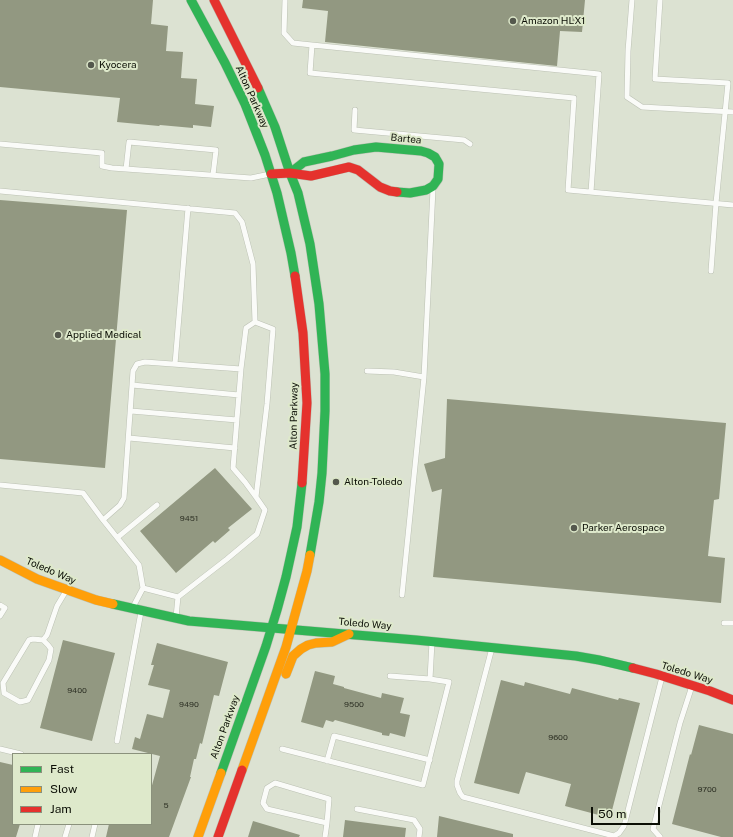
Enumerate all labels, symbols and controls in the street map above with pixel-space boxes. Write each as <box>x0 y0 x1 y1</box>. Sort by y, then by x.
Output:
place label: Amazon HLX1 <box>521 15 585 27</box>
marker: Amazon HLX1 <box>508 16 518 26</box>
place label: Kyocera <box>99 59 137 71</box>
marker: Kyocera <box>86 60 96 70</box>
street label: Alton Parkway <box>233 64 271 130</box>
street label: Bartea <box>390 131 422 147</box>
place label: Applied Medical <box>66 329 141 341</box>
marker: Applied Medical <box>53 330 63 340</box>
street label: Alton Parkway <box>287 382 301 450</box>
place label: Alton-Toledo <box>344 476 402 488</box>
marker: Alton-Toledo <box>331 477 341 487</box>
house number: 9451 <box>180 514 198 524</box>
place label: Parker Aerospace <box>582 522 665 534</box>
marker: Parker Aerospace <box>569 523 579 533</box>
street label: Toledo Way <box>24 555 78 587</box>
street label: Toledo Way <box>338 616 392 632</box>
street label: Toledo Way <box>660 659 714 687</box>
house number: 9400 <box>67 686 87 696</box>
street label: Alton Parkway <box>208 693 242 761</box>
house number: 9490 <box>179 700 199 710</box>
house number: 9500 <box>344 700 364 710</box>
house number: 9600 <box>548 733 568 743</box>
legend <box>12 753 152 825</box>
text: Fast <box>50 762 74 776</box>
text: Slow <box>50 782 77 796</box>
house number: 9700 <box>697 785 717 795</box>
scale bar <box>593 799 662 825</box>
house number: 5 <box>163 801 169 811</box>
text: Jam <box>50 802 72 816</box>
text: 50 m <box>598 807 626 821</box>

